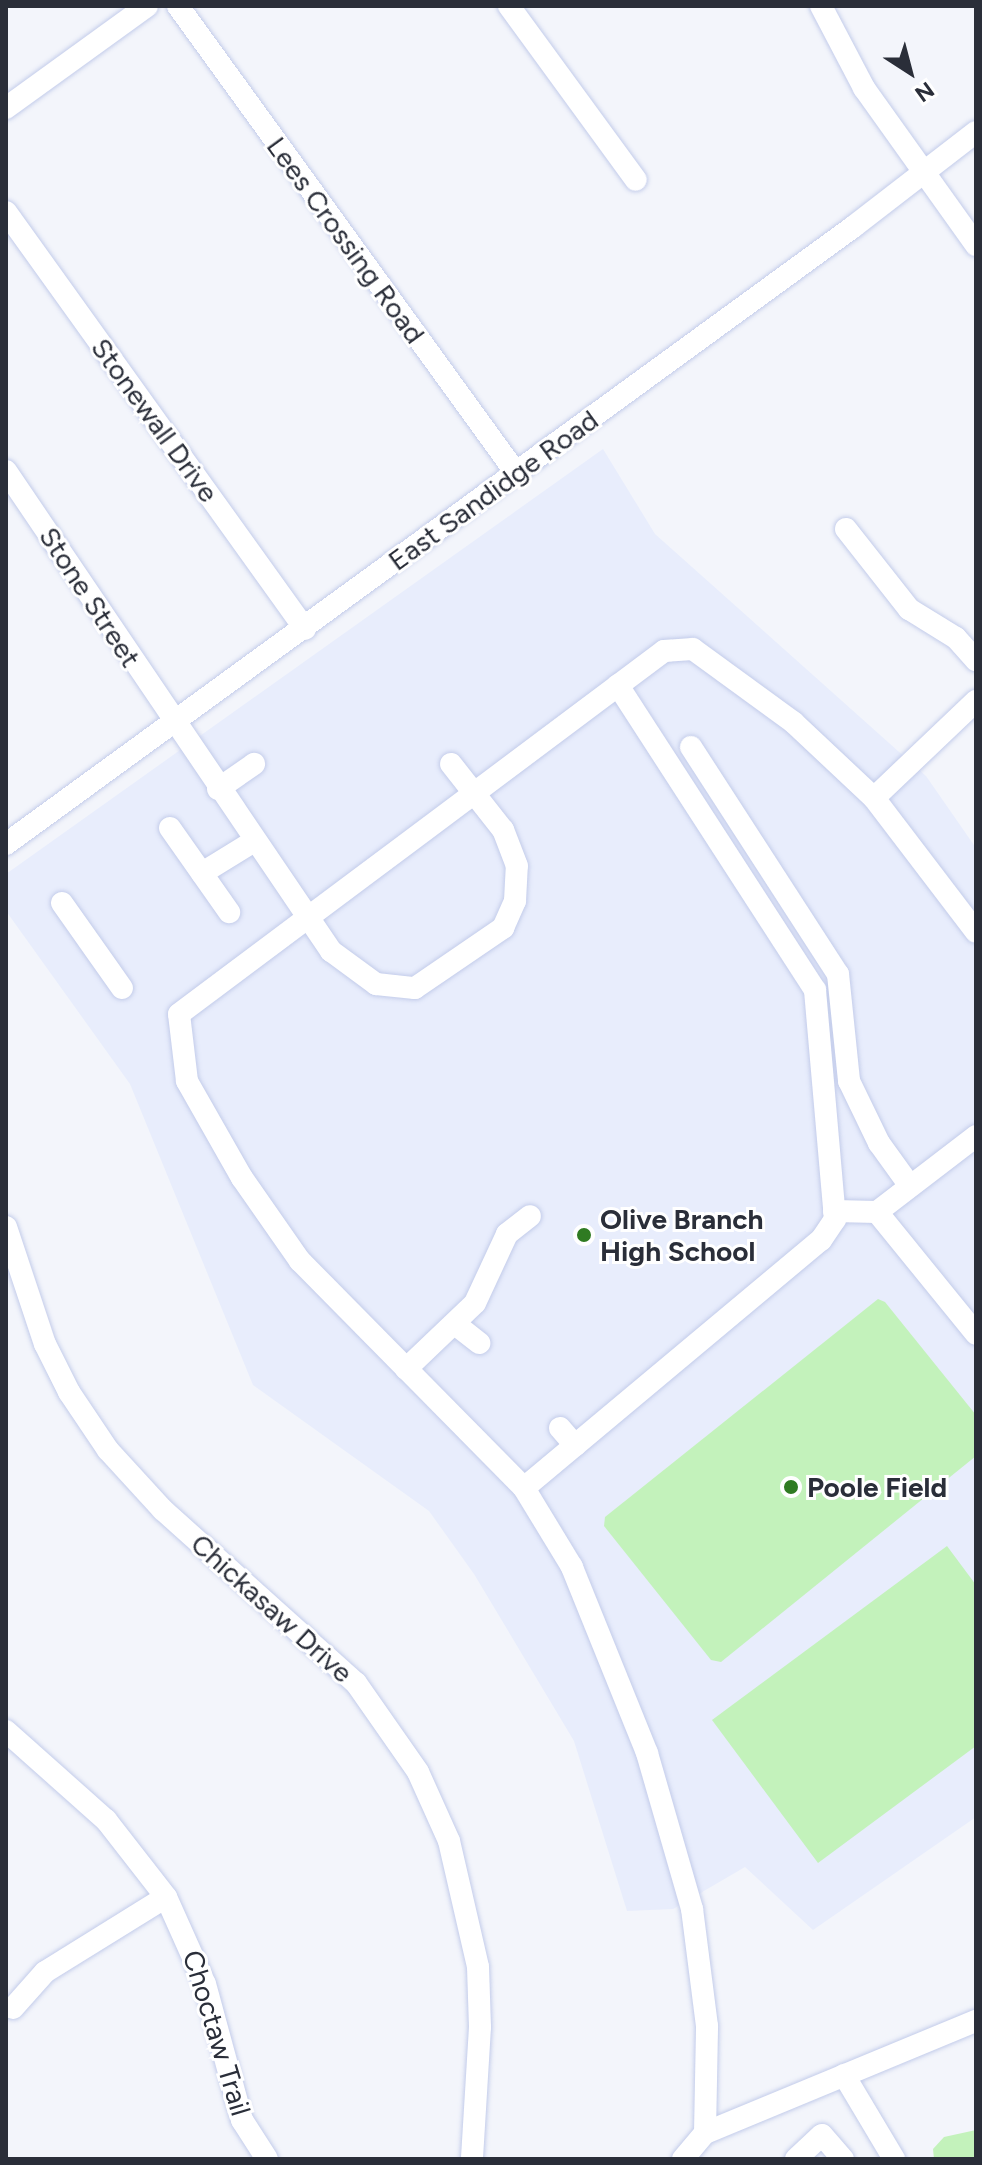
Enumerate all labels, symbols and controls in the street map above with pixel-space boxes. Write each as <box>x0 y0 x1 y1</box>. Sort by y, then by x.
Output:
north arrow <box>870 32 950 112</box>
text: N <box>910 76 939 108</box>
street label: Lees Crossing Road <box>260 130 432 350</box>
street label: Stonewall Drive <box>84 332 226 508</box>
street label: East Sandidge Road <box>382 403 604 577</box>
street label: Stone Street <box>32 521 148 673</box>
place label: Olive Branch High School <box>600 1202 763 1268</box>
marker: Olive Branch High School <box>575 1226 593 1244</box>
place label: Poole Field <box>807 1470 947 1504</box>
marker: Poole Field <box>782 1478 800 1496</box>
street label: Chickasaw Drive <box>184 1527 360 1689</box>
street label: Choctaw Trail <box>176 1946 258 2120</box>

